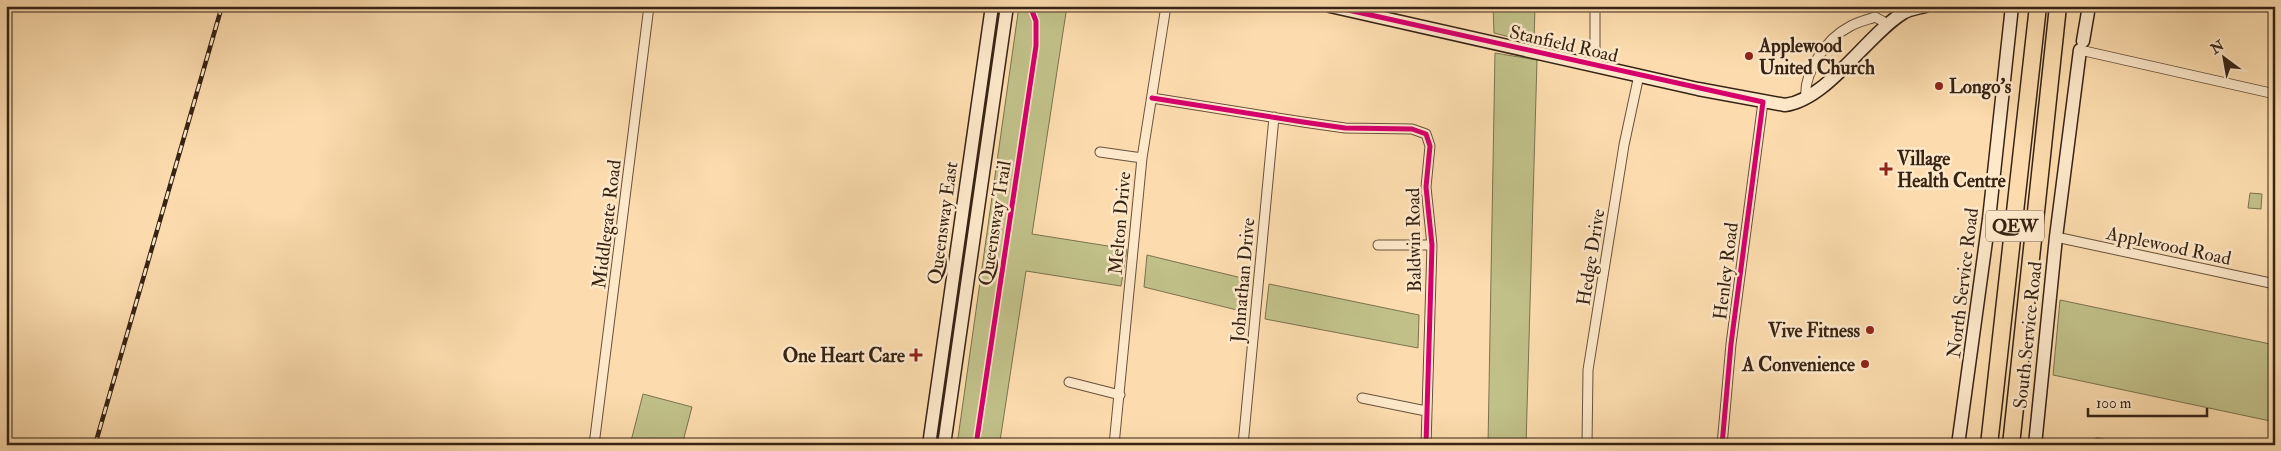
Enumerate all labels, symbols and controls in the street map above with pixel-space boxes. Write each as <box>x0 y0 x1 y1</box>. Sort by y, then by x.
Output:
street label: Stanfield Road <box>1507 20 1621 68</box>
north arrow <box>2198 32 2248 82</box>
place label: Applewood United Church <box>1758 34 1875 80</box>
text: N <box>2207 37 2228 58</box>
marker: Applewood United Church <box>1743 50 1755 62</box>
place label: Longo's <box>1949 75 2012 100</box>
marker: Longo's <box>1933 80 1945 92</box>
place label: Village Health Centre <box>1896 147 2006 193</box>
street label: Middlegate Road <box>587 158 627 290</box>
street label: Queensway Trail <box>973 159 1017 288</box>
street label: Queensway East <box>922 160 963 286</box>
marker: Village Health Centre <box>1879 162 1893 176</box>
street label: Melton Drive <box>1104 171 1136 276</box>
street label: Baldwin Road <box>1401 187 1427 292</box>
street label: North Service Road <box>1942 206 1984 360</box>
street label: Hedge Drive <box>1572 207 1610 307</box>
road number: QEW <box>1986 210 2044 242</box>
street label: Johnathan Drive <box>1225 217 1260 344</box>
street label: Henley Road <box>1708 220 1744 321</box>
street label: Applewood Road <box>2103 221 2234 272</box>
street label: South Service Road <box>2008 260 2048 410</box>
place label: Vive Fitness <box>1767 319 1860 343</box>
marker: Vive Fitness <box>1864 324 1876 336</box>
place label: One Heart Care <box>783 344 905 368</box>
marker: One Heart Care <box>909 348 923 362</box>
place label: A Convenience <box>1741 353 1855 377</box>
marker: A Convenience <box>1859 358 1871 370</box>
scale bar <box>2088 386 2207 418</box>
text: 100 m <box>2096 394 2132 413</box>

